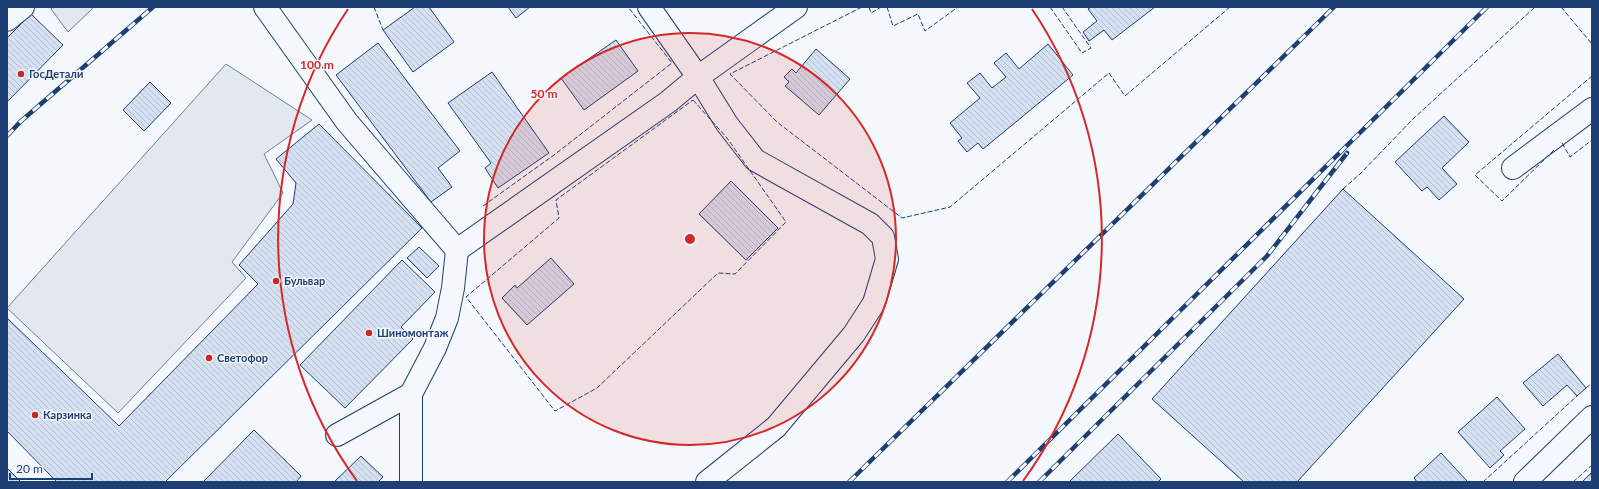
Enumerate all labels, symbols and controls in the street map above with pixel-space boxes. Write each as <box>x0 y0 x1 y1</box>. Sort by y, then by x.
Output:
text: 100 m <box>300 57 334 72</box>
place label: ГосДетали <box>29 67 83 80</box>
marker: ГосДетали <box>16 69 26 79</box>
text: 50 m <box>531 86 557 101</box>
centre of rings <box>683 232 697 246</box>
place label: Бульвар <box>284 274 325 287</box>
marker: Бульвар <box>271 276 281 286</box>
place label: Шиномонтаж <box>377 326 449 339</box>
marker: Шиномонтаж <box>364 328 374 338</box>
place label: Светофор <box>217 351 268 364</box>
marker: Светофор <box>204 353 214 363</box>
place label: Карзинка <box>43 408 92 421</box>
marker: Карзинка <box>30 410 40 420</box>
scale bar <box>10 455 92 481</box>
text: 20 m <box>16 461 43 476</box>

